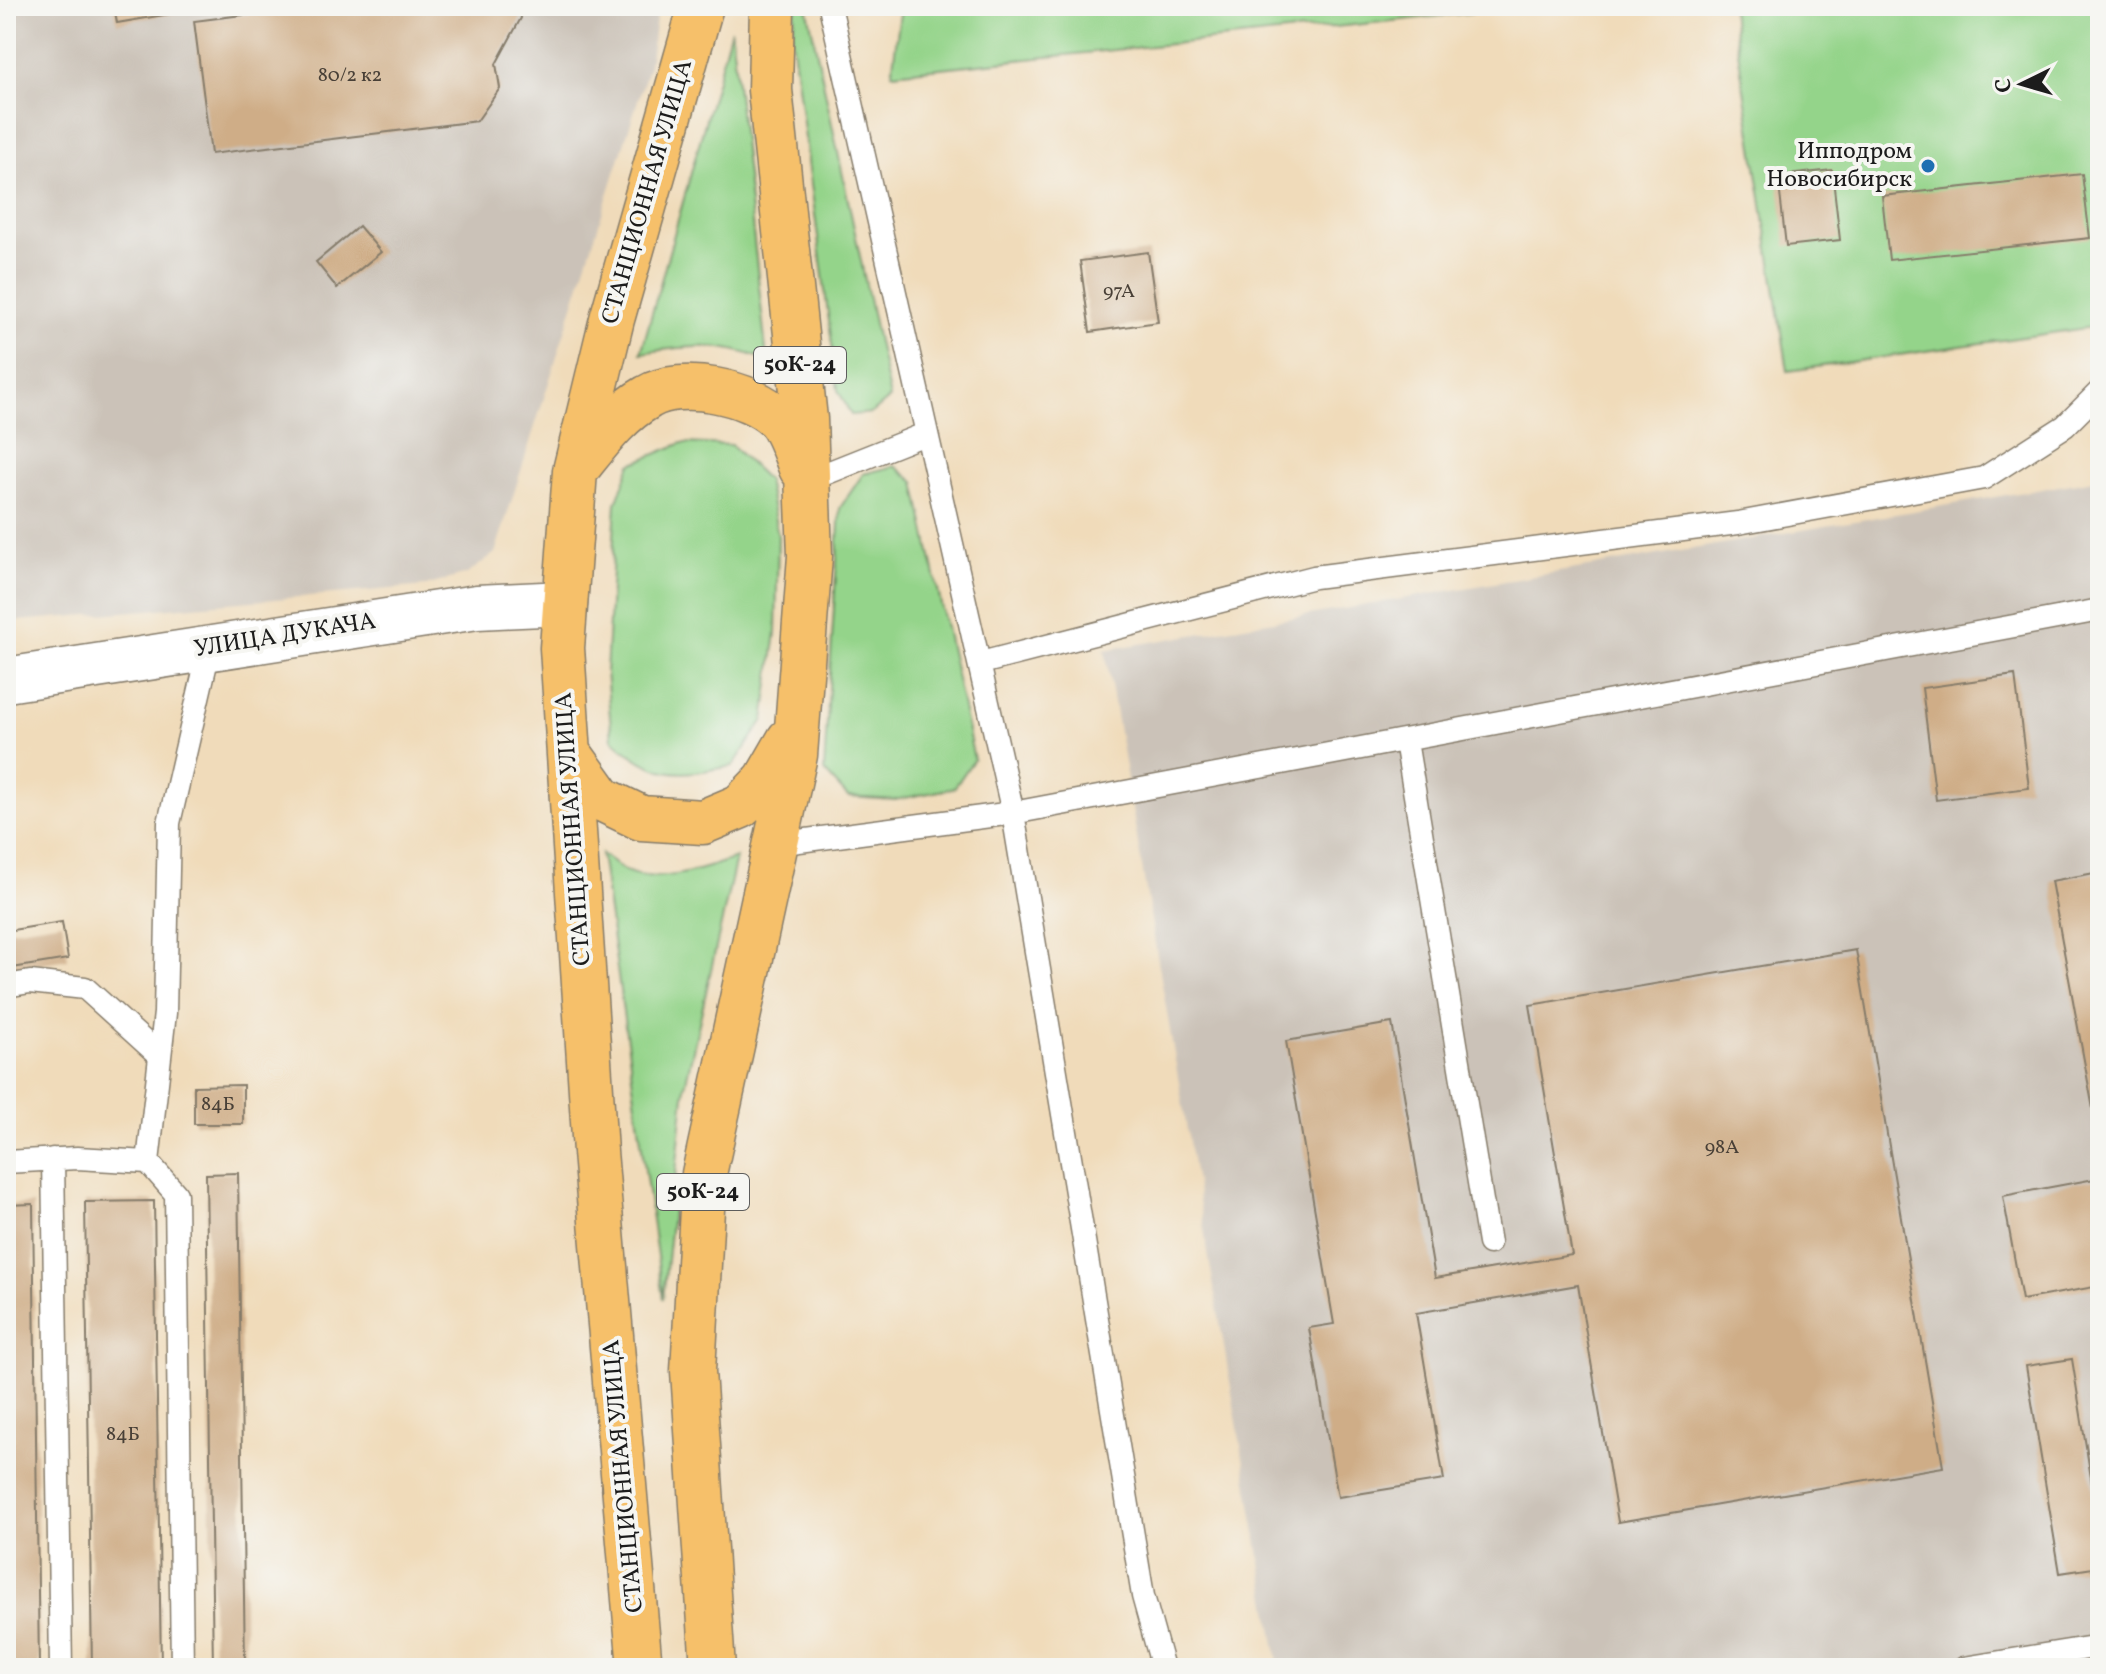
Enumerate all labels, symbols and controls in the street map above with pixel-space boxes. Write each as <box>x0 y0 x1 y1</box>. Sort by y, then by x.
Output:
north arrow <box>1982 44 2062 124</box>
street label: СТАНЦИОННАЯ УЛИЦА <box>594 56 702 328</box>
house number: 80/2 к2 <box>318 62 382 90</box>
text: С <box>1989 77 2021 94</box>
place label: Ипподром Новосибирск <box>1766 135 1912 197</box>
marker: Ипподром Новосибирск <box>1919 157 1937 175</box>
house number: 97А <box>1103 278 1135 306</box>
road number: 50К-24 <box>754 347 846 383</box>
street label: УЛИЦА ДУКАЧА <box>192 605 379 667</box>
street label: СТАНЦИОННАЯ УЛИЦА <box>547 691 601 967</box>
house number: 84Б <box>201 1091 235 1119</box>
house number: 98А <box>1705 1134 1739 1162</box>
road number: 50К-24 <box>657 1174 749 1210</box>
street label: СТАНЦИОННАЯ УЛИЦА <box>595 1338 653 1614</box>
house number: 84Б <box>106 1421 140 1449</box>

